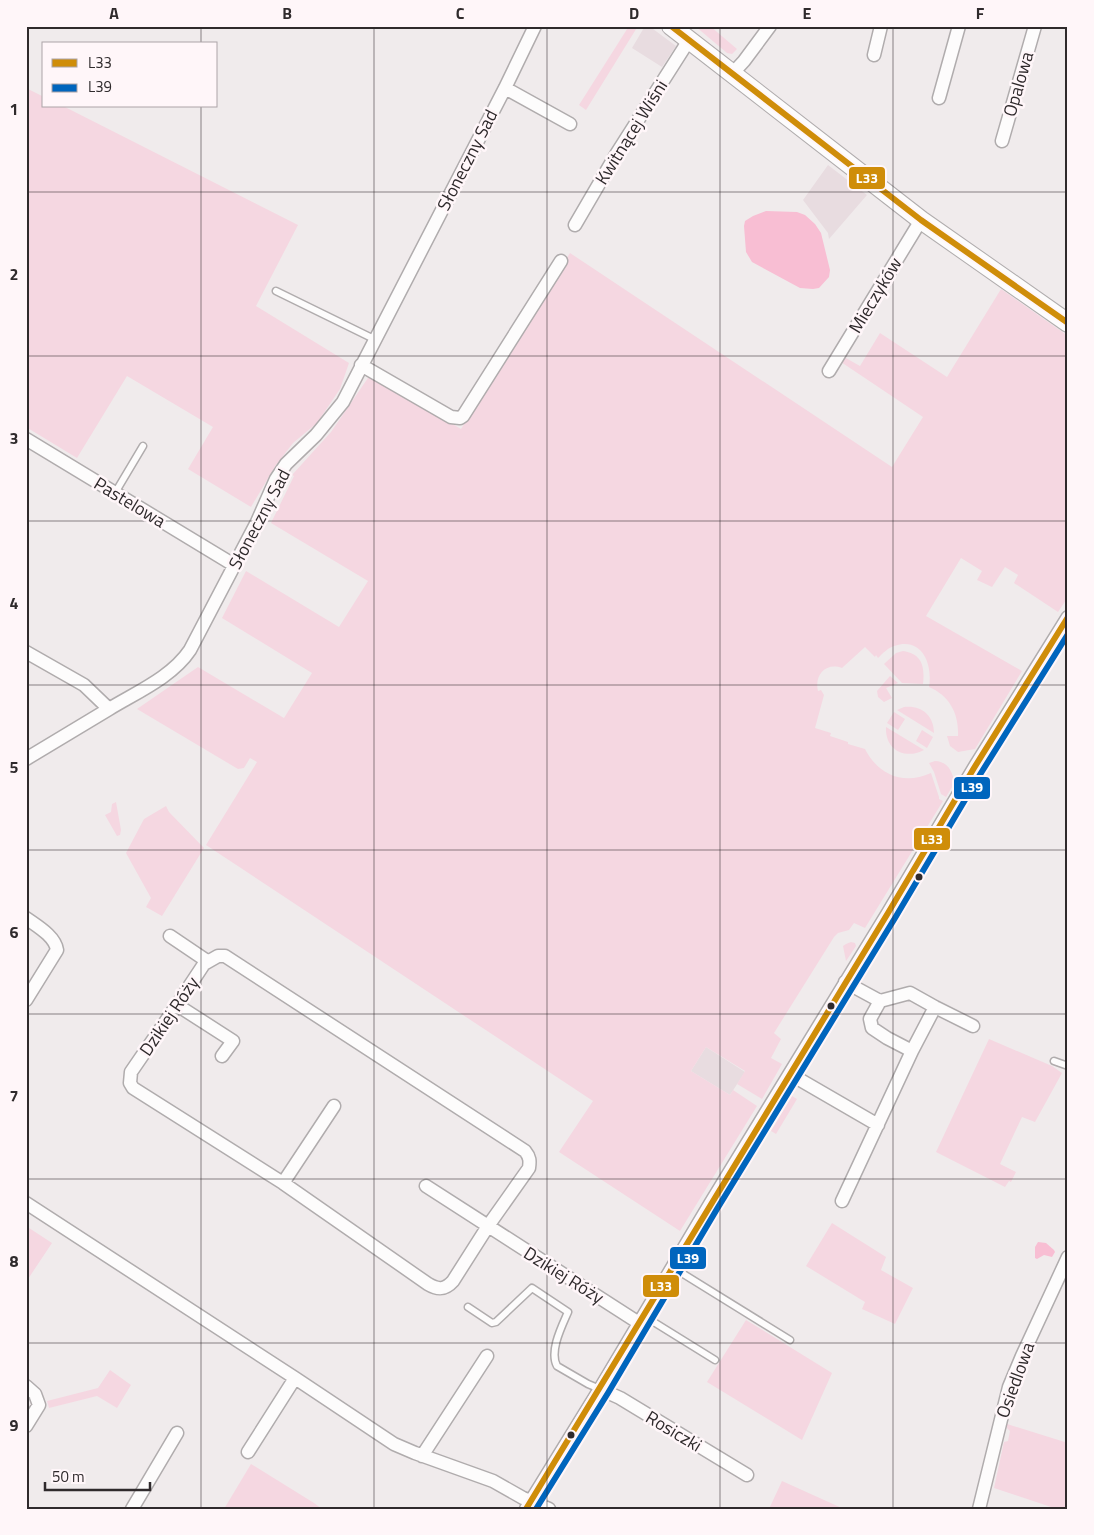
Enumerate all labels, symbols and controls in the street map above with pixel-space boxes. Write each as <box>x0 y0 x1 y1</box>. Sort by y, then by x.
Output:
text: A <box>109 1 119 25</box>
text: B <box>282 1 292 25</box>
text: C <box>456 1 465 25</box>
text: D <box>629 1 639 25</box>
text: E <box>803 1 812 25</box>
text: F <box>976 1 985 25</box>
legend <box>42 42 218 108</box>
street label: Opalowa <box>996 48 1040 120</box>
text: L33 <box>88 51 112 74</box>
street label: Kwitnącej Wiśni <box>588 74 674 190</box>
text: L39 <box>88 75 112 98</box>
text: 1 <box>10 97 18 121</box>
street label: Słoneczny Sad <box>430 105 504 215</box>
line badge: L33 <box>848 166 886 190</box>
text: L33 <box>856 167 878 188</box>
street label: Mieczyków <box>842 252 908 338</box>
text: 2 <box>10 262 18 286</box>
text: 3 <box>10 426 18 450</box>
street label: Słoneczny Sad <box>221 464 297 574</box>
street label: Pastelowa <box>89 470 171 534</box>
text: 4 <box>10 591 19 615</box>
text: 5 <box>10 755 19 779</box>
line badge: L39 <box>953 776 991 800</box>
text: L39 <box>961 776 983 797</box>
line badge: L33 <box>913 827 951 851</box>
text: L33 <box>921 828 943 849</box>
unlabelled marker <box>914 872 924 882</box>
text: 6 <box>10 920 19 944</box>
street label: Dzikiej Róży <box>132 971 206 1061</box>
unlabelled marker <box>826 1001 836 1011</box>
text: 7 <box>10 1084 18 1108</box>
street label: Dzikiej Róży <box>518 1240 610 1311</box>
line badge: L39 <box>669 1246 707 1270</box>
text: L39 <box>677 1247 699 1268</box>
text: 8 <box>10 1249 19 1273</box>
line badge: L33 <box>642 1274 680 1298</box>
text: L33 <box>650 1275 672 1296</box>
street label: Osiedlowa <box>989 1338 1041 1422</box>
street label: Rosiczki <box>641 1404 707 1458</box>
text: 9 <box>10 1413 19 1437</box>
unlabelled marker <box>566 1430 576 1440</box>
scale bar <box>45 1460 150 1492</box>
text: 50 m <box>52 1465 85 1488</box>

